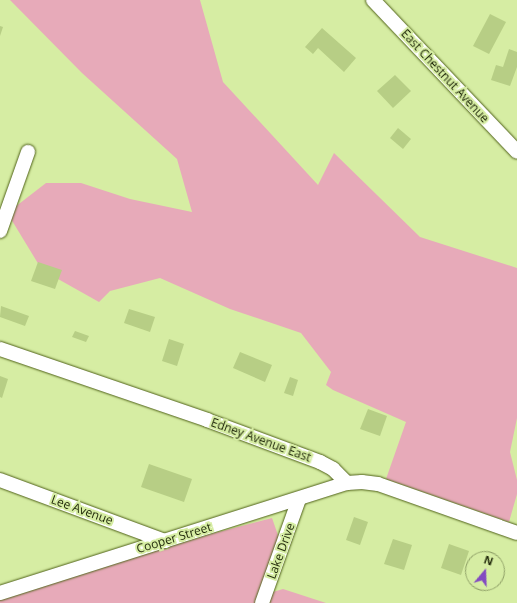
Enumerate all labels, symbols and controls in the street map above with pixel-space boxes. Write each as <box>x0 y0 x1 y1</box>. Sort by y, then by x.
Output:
street label: East Chestnut Avenue <box>398 26 492 126</box>
street label: Edney Avenue East <box>209 415 313 465</box>
street label: Lee Avenue <box>49 492 115 528</box>
street label: Cooper Street <box>135 520 213 556</box>
street label: Lake Drive <box>264 521 298 581</box>
north arrow <box>465 551 505 591</box>
text: N <box>482 552 495 569</box>

